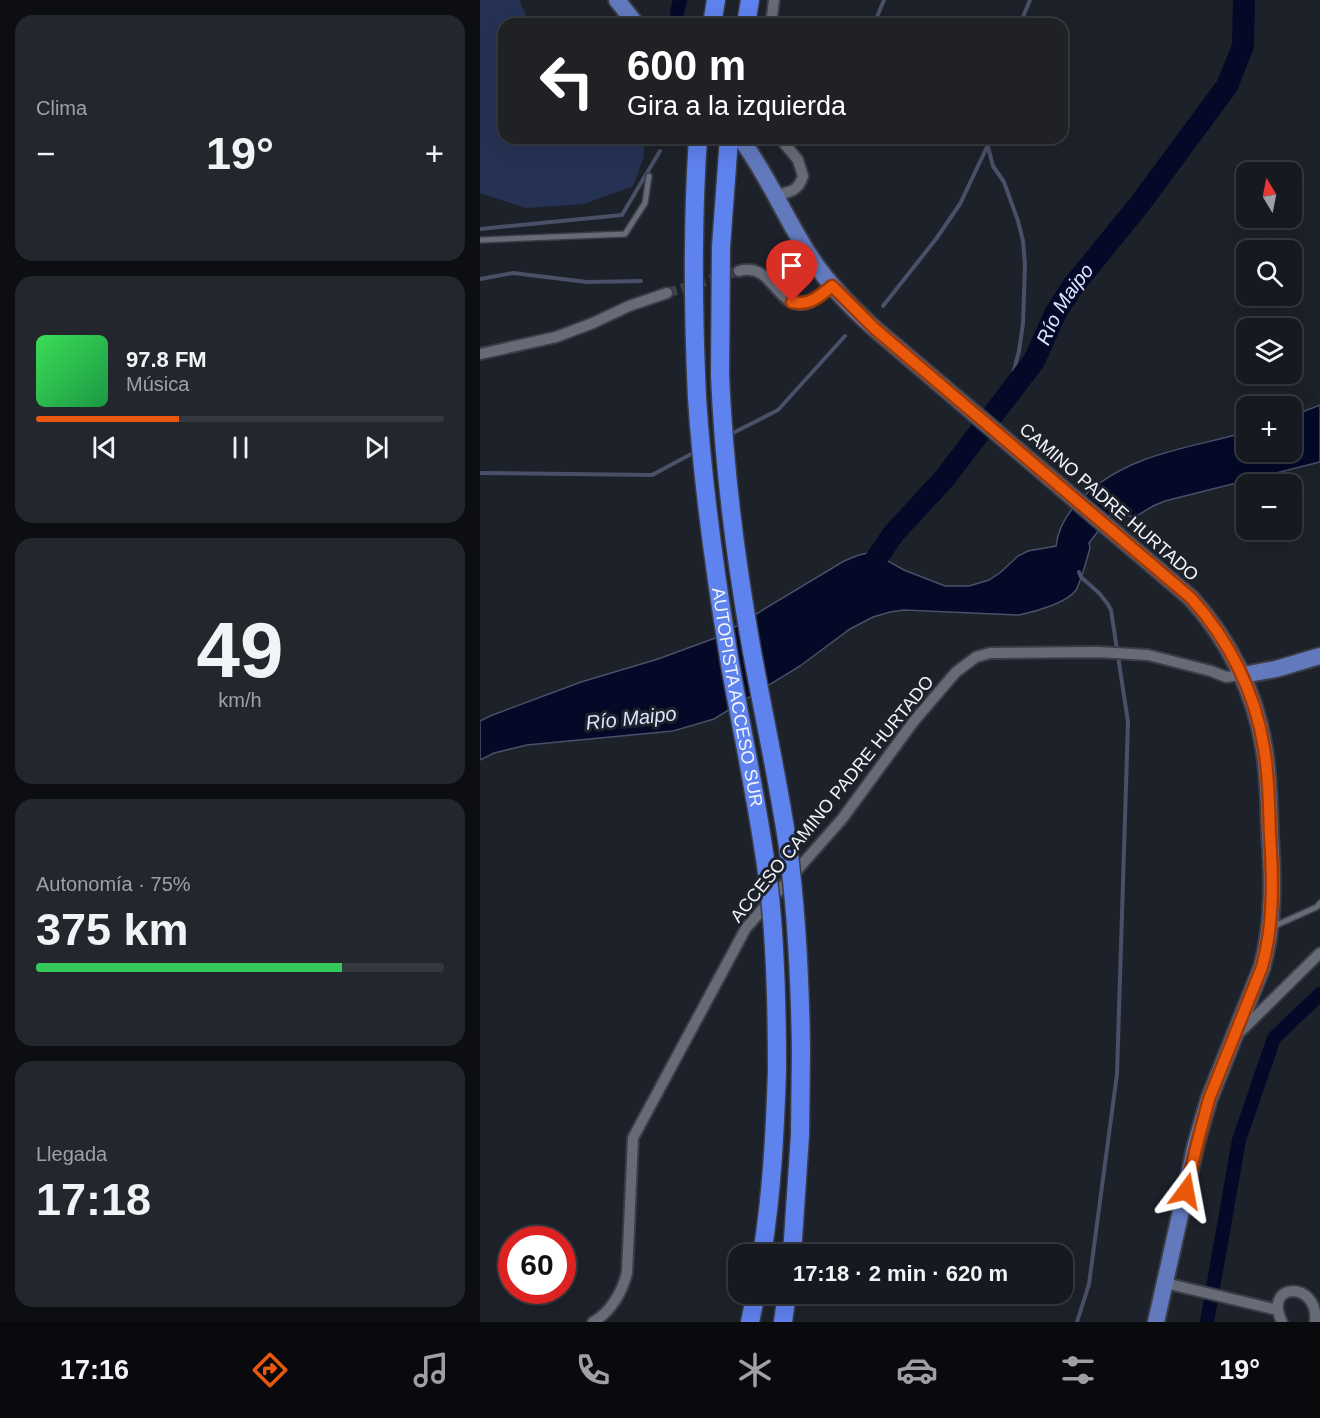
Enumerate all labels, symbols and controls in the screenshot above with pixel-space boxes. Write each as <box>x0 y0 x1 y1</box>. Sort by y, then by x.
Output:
icon: left <box>528 42 606 120</box>
text: 600 m <box>627 42 746 89</box>
text: Gira a la izquierda <box>627 91 846 121</box>
text: Clima <box>36 97 87 119</box>
text: 19° <box>206 128 274 179</box>
text: − <box>36 135 55 172</box>
text: + <box>425 135 444 172</box>
north arrow <box>1236 162 1302 228</box>
map controls <box>1236 162 1302 540</box>
pin <box>766 240 817 302</box>
button: search <box>1236 240 1302 306</box>
icon: arrive <box>775 249 808 282</box>
water label: Río Maipo <box>1032 259 1098 348</box>
button: layers <box>1236 318 1302 384</box>
text: 97.8 FM <box>126 347 207 372</box>
text: Música <box>126 373 189 395</box>
button: + <box>1236 396 1302 462</box>
street label: CAMINO PADRE HURTADO <box>1016 419 1202 585</box>
icon: previous <box>88 431 121 464</box>
icon: pause <box>224 431 257 464</box>
icon: next <box>360 431 393 464</box>
button: − <box>1236 474 1302 540</box>
street label: AUTOPISTA ACCESO SUR <box>708 586 767 808</box>
text: 49 <box>197 606 283 694</box>
street label: ACCESO CAMINO PADRE HURTADO <box>726 672 938 926</box>
text: km/h <box>218 689 262 711</box>
water label: Río Maipo <box>585 702 677 734</box>
text: Autonomía · 75% <box>36 873 191 895</box>
text: 375 km <box>36 904 189 955</box>
text: Llegada <box>36 1143 107 1165</box>
position arrow <box>1154 1159 1218 1223</box>
text: 17:18 <box>36 1174 151 1225</box>
speed limit sign: 60 <box>498 1226 576 1304</box>
text: 17:18 · 2 min · 620 m <box>793 1261 1008 1286</box>
icon: directions <box>249 1349 291 1391</box>
icon: music <box>410 1349 452 1391</box>
icon: phone <box>572 1349 614 1391</box>
icon: climate <box>734 1349 776 1391</box>
icon: car <box>896 1349 938 1391</box>
icon: filters <box>1057 1349 1099 1391</box>
text: 17:16 <box>60 1355 129 1385</box>
text: 19° <box>1219 1355 1260 1385</box>

